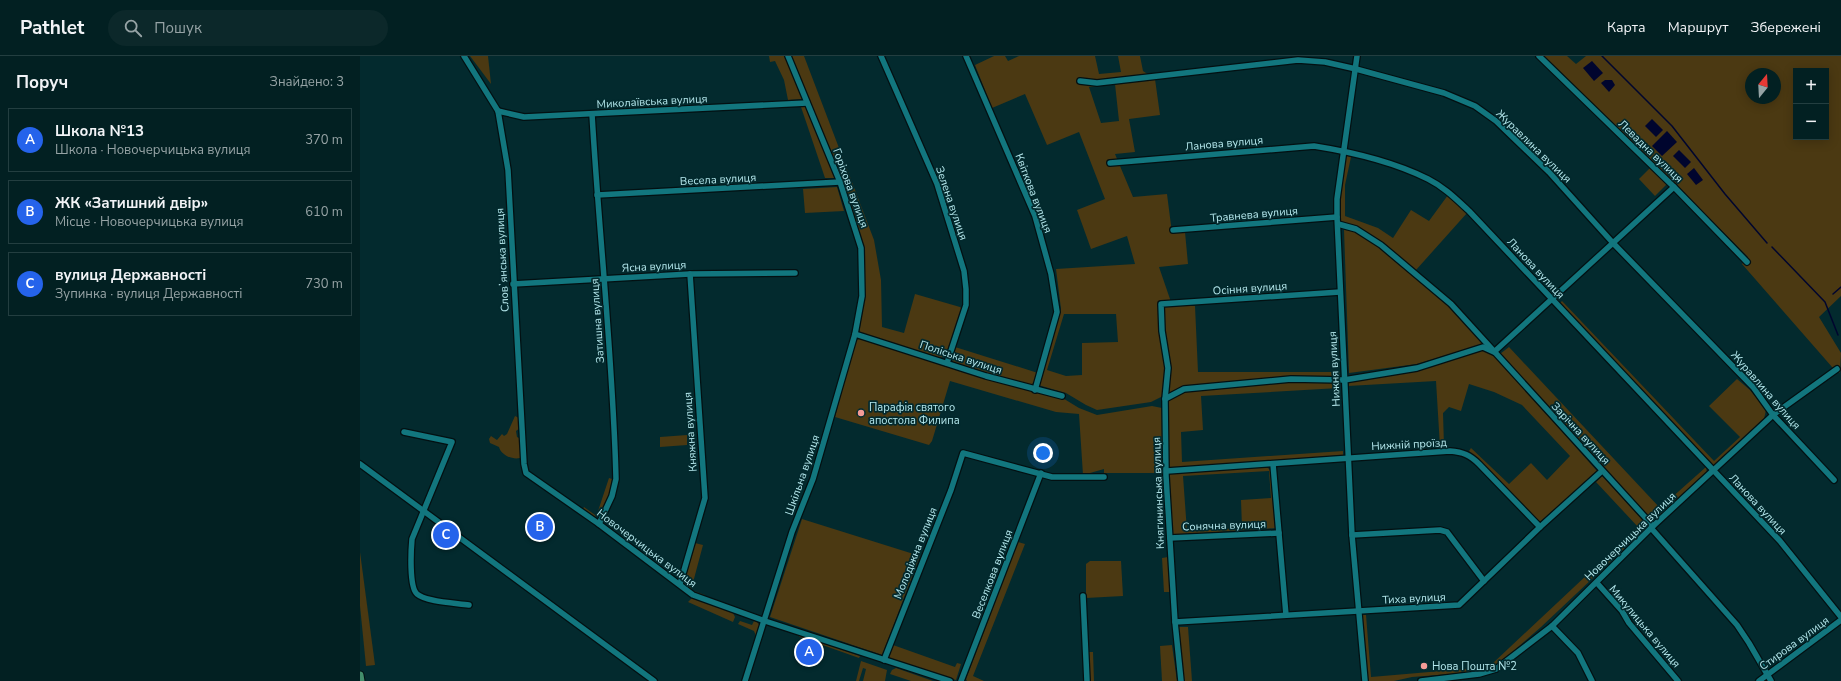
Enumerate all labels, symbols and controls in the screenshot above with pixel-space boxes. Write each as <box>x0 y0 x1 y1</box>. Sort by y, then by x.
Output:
search box <box>108 10 388 46</box>
text: Pathlet <box>20 15 84 41</box>
icon: search <box>122 17 144 39</box>
text: Пошук <box>154 18 202 38</box>
text: Карта <box>1607 18 1646 37</box>
text: Маршрут <box>1668 18 1728 37</box>
text: Збережені <box>1750 18 1821 37</box>
north arrow <box>1745 68 1781 104</box>
map controls <box>1793 68 1829 140</box>
button: + <box>1793 68 1829 104</box>
text: Поруч <box>16 71 68 94</box>
text: Знайдено: 3 <box>270 73 344 91</box>
street label: Миколаївська вулиця <box>596 91 708 112</box>
button: − <box>1793 104 1829 140</box>
street label: Журавлина вулиця <box>1493 106 1575 186</box>
street label: Левадна вулиця <box>1615 117 1686 186</box>
text: Школа №13 <box>55 121 144 141</box>
text: A <box>25 131 35 149</box>
text: 370 m <box>305 131 343 149</box>
street label: Ланова вулиця <box>1184 133 1264 154</box>
text: Школа · Новочерчицька вулиця <box>55 141 251 159</box>
street label: Горіхова вулиця <box>829 146 872 230</box>
street label: Квіткова вулиця <box>1011 151 1056 235</box>
street label: Зелена вулиця <box>932 164 971 242</box>
street label: Весела вулиця <box>680 170 757 189</box>
text: ЖК «Затишний двір» <box>55 193 208 213</box>
text: B <box>26 203 34 221</box>
text: 610 m <box>305 203 343 221</box>
street label: Травнева вулиця <box>1209 203 1299 226</box>
street label: Словʼянська вулиця <box>492 207 513 312</box>
text: Місце · Новочерчицька вулиця <box>55 213 244 231</box>
street label: Ланова вулиця <box>1503 235 1568 302</box>
street label: Ясна вулиця <box>621 257 687 276</box>
text: вулиця Державності <box>55 265 206 285</box>
text: C <box>26 275 34 293</box>
text: 730 m <box>305 275 343 293</box>
street label: Затишна вулиця <box>587 278 608 364</box>
street label: Осіння вулиця <box>1212 278 1288 299</box>
text: Зупинка · вулиця Державності <box>55 285 242 303</box>
street label: Нижня вулиця <box>1325 331 1344 407</box>
street label: Поліська вулиця <box>918 337 1004 378</box>
street label: Журавлина вулиця <box>1727 348 1804 433</box>
street label: Княжна вулиця <box>680 391 701 472</box>
street label: Зарічна вулиця <box>1548 399 1613 468</box>
place label: Парафія святого апостола Филипа <box>869 400 960 428</box>
marker: Парафія святого апостола Филипа <box>856 408 866 418</box>
street label: Шкільна вулиця <box>782 433 823 517</box>
street label: Нижній проїзд <box>1371 435 1448 454</box>
street label: Княгининська вулиця <box>1149 437 1168 549</box>
your location <box>1033 443 1053 463</box>
street label: Ланова вулиця <box>1725 471 1790 538</box>
street label: Новочерчицька вулиця <box>1581 489 1679 584</box>
street label: Молодіжна вулиця <box>890 505 941 601</box>
street label: Новочерчицька вулиця <box>594 506 700 591</box>
pin: B <box>527 512 553 542</box>
street label: Сонячна вулиця <box>1182 517 1266 534</box>
pin: C <box>433 520 459 550</box>
street label: Веселкова вулиця <box>969 527 1016 621</box>
street label: Микулицька вулиця <box>1606 582 1684 671</box>
street label: Тиха вулиця <box>1382 589 1446 608</box>
street label: Стирова вулиця <box>1756 613 1832 674</box>
pin: A <box>796 637 822 667</box>
place label: Нова Пошта №2 <box>1432 659 1517 674</box>
marker: Нова Пошта №2 <box>1419 661 1429 671</box>

